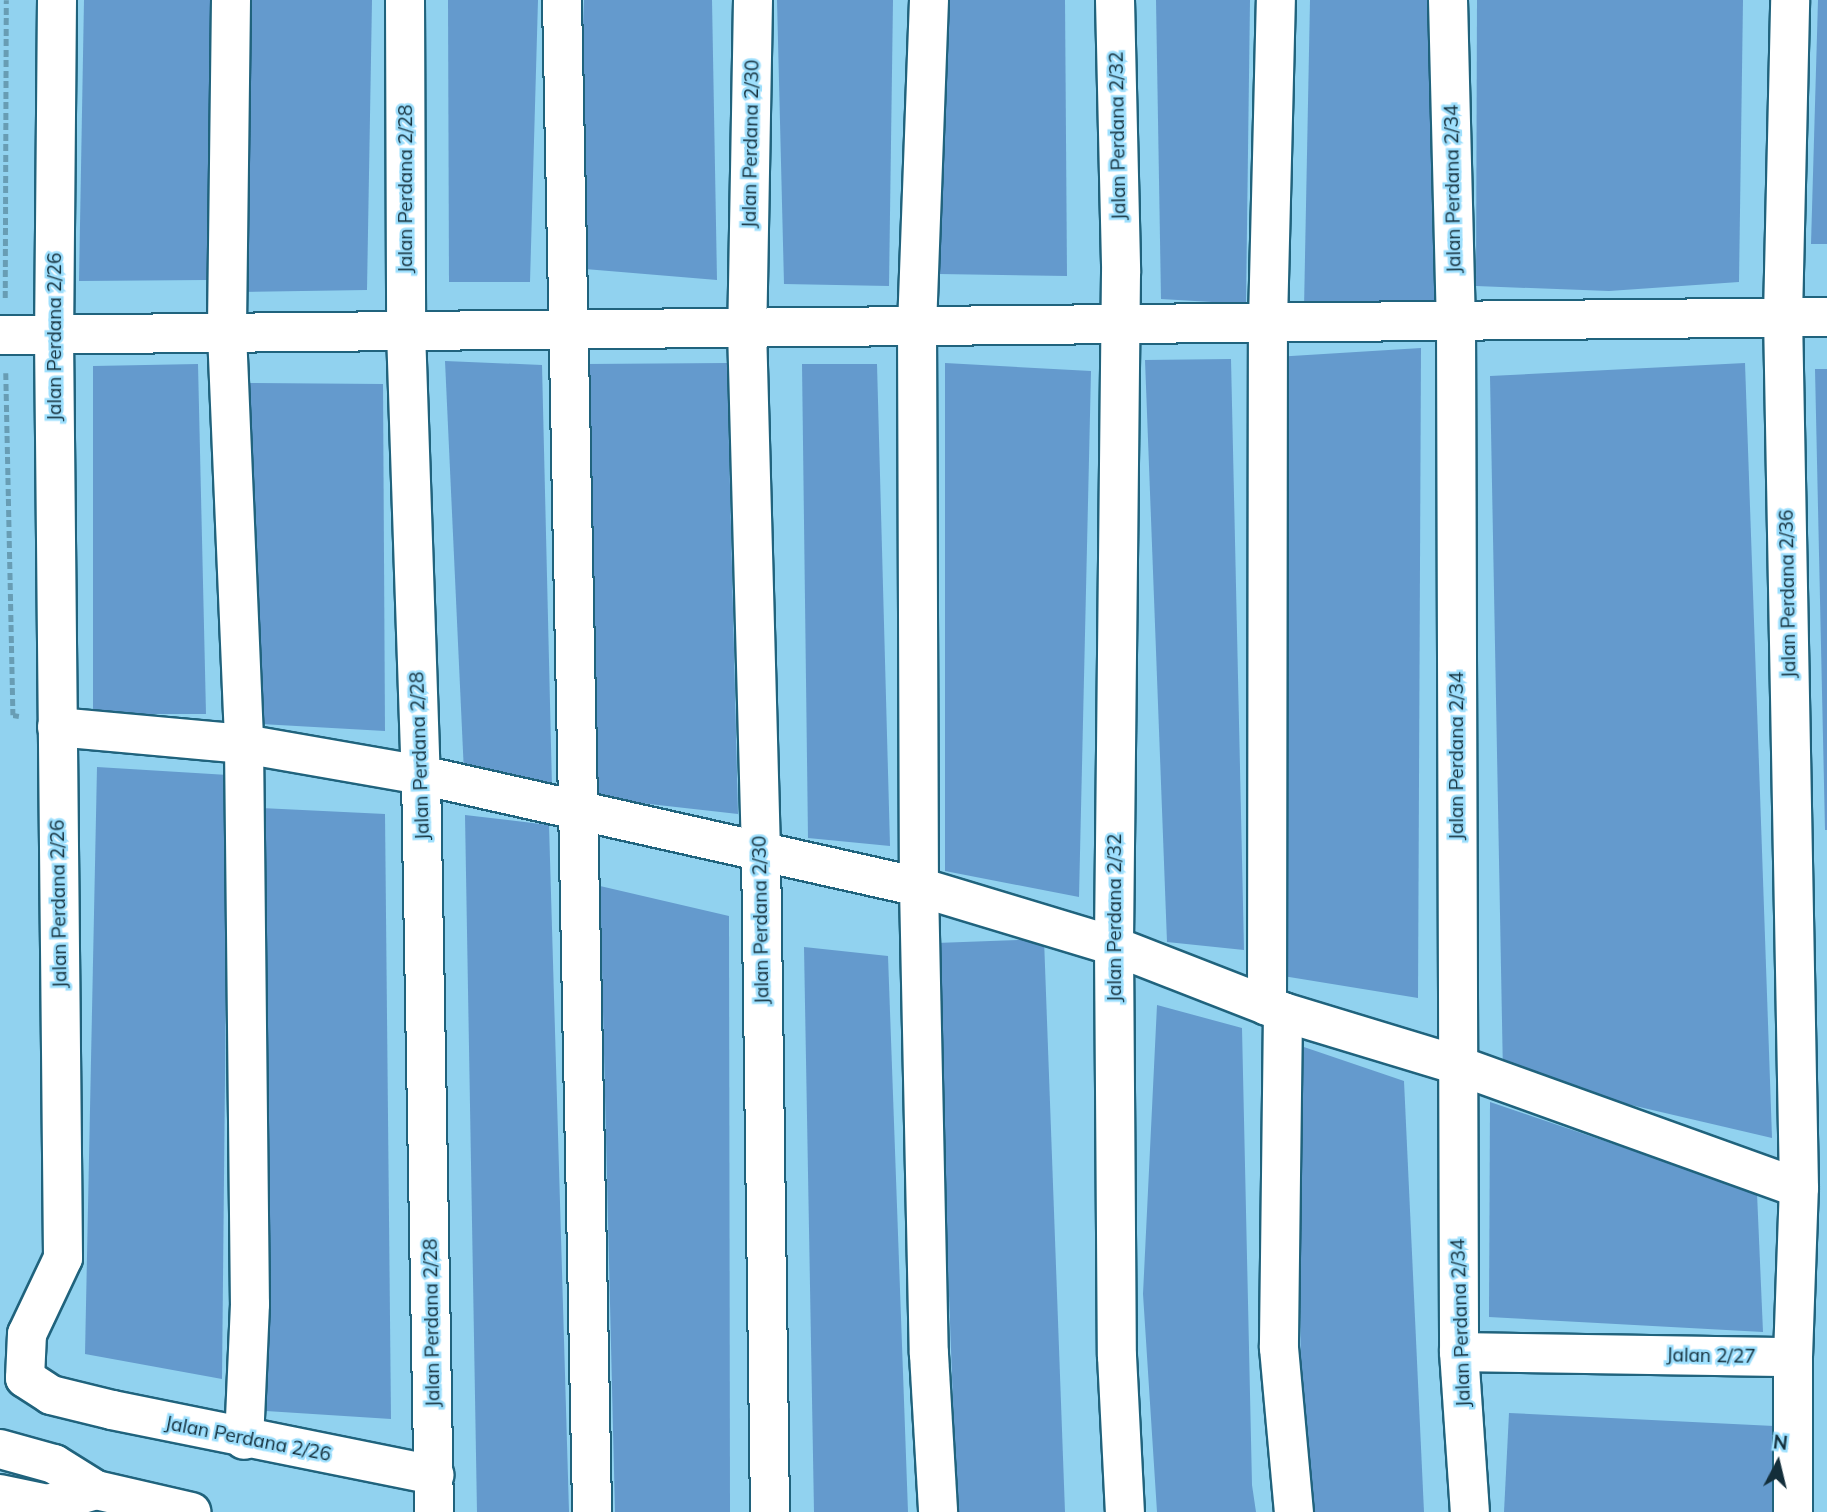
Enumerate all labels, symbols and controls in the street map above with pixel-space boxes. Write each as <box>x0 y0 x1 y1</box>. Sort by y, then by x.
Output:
street label: Jalan Perdana 2/32 <box>1105 51 1131 221</box>
street label: Jalan Perdana 2/30 <box>738 59 764 229</box>
street label: Jalan Perdana 2/34 <box>1440 104 1466 274</box>
street label: Jalan Perdana 2/28 <box>395 105 417 273</box>
street label: Jalan Perdana 2/26 <box>44 253 66 421</box>
street label: Jalan Perdana 2/36 <box>1775 509 1801 679</box>
street label: Jalan Perdana 2/28 <box>406 671 434 841</box>
street label: Jalan Perdana 2/34 <box>1446 672 1468 840</box>
street label: Jalan Perdana 2/26 <box>46 819 72 989</box>
street label: Jalan Perdana 2/32 <box>1104 834 1126 1002</box>
street label: Jalan Perdana 2/30 <box>748 835 774 1005</box>
street label: Jalan Perdana 2/28 <box>419 1238 445 1408</box>
street label: Jalan Perdana 2/34 <box>1447 1238 1475 1408</box>
street label: Jalan 2/27 <box>1666 1344 1756 1368</box>
street label: Jalan Perdana 2/26 <box>163 1412 333 1466</box>
north arrow <box>1743 1428 1813 1498</box>
text: N <box>1772 1429 1789 1455</box>

